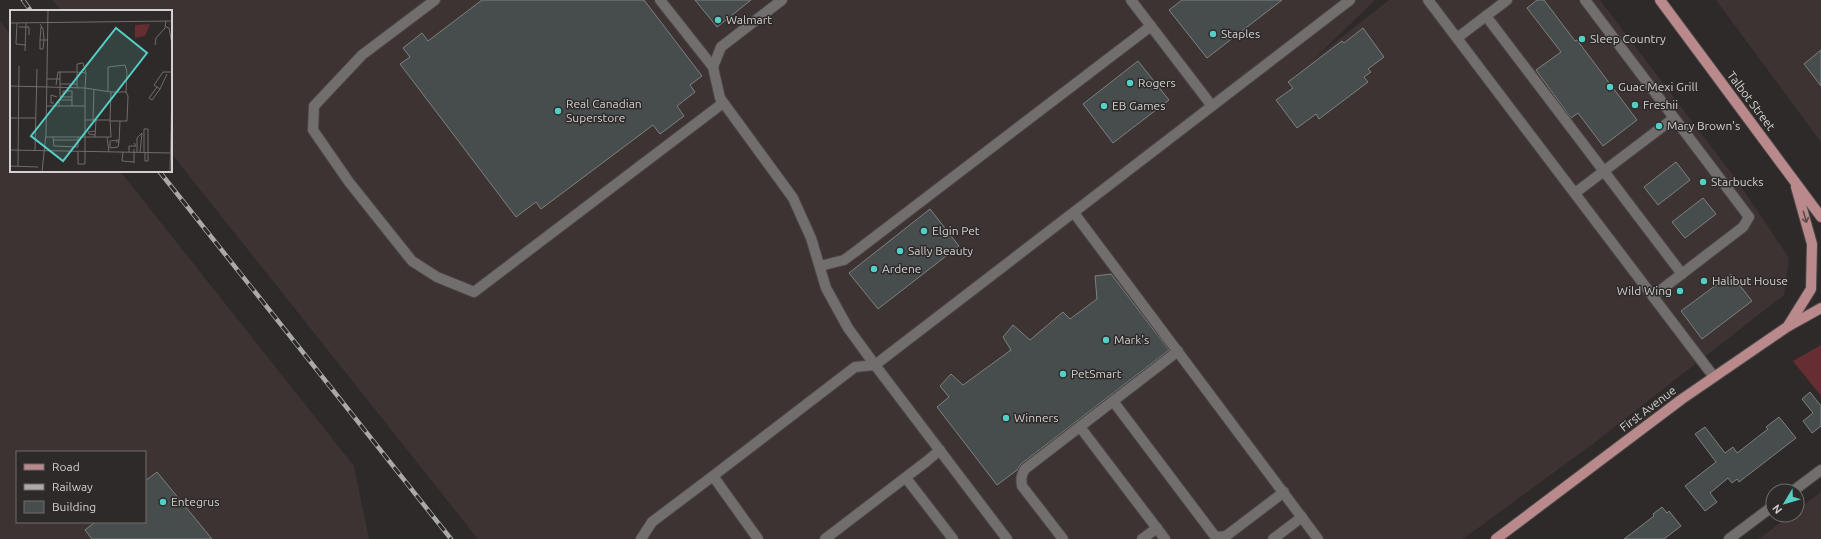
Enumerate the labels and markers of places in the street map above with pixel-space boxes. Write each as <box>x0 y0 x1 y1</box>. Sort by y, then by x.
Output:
place label: Walmart <box>726 13 772 26</box>
marker: Walmart <box>713 15 723 25</box>
place label: Staples <box>1221 27 1260 40</box>
marker: Staples <box>1208 29 1218 39</box>
place label: Sleep Country <box>1590 32 1666 45</box>
marker: Sleep Country <box>1577 34 1587 44</box>
place label: Rogers <box>1138 76 1176 89</box>
marker: Rogers <box>1125 78 1135 88</box>
place label: Guac Mexi Grill <box>1618 80 1698 93</box>
marker: Guac Mexi Grill <box>1605 82 1615 92</box>
place label: Real Canadian Superstore <box>566 97 642 124</box>
place label: Freshii <box>1643 98 1678 111</box>
place label: EB Games <box>1112 99 1165 112</box>
marker: Freshii <box>1630 100 1640 110</box>
marker: EB Games <box>1099 101 1109 111</box>
marker: Real Canadian Superstore <box>553 106 563 116</box>
place label: Mary Brown's <box>1667 119 1740 132</box>
marker: Mary Brown's <box>1654 121 1664 131</box>
place label: Starbucks <box>1711 175 1763 188</box>
marker: Starbucks <box>1698 177 1708 187</box>
place label: Elgin Pet <box>932 224 980 237</box>
marker: Elgin Pet <box>919 226 929 236</box>
place label: Sally Beauty <box>908 244 973 257</box>
marker: Sally Beauty <box>895 246 905 256</box>
place label: Ardene <box>882 262 921 275</box>
marker: Ardene <box>869 264 879 274</box>
place label: Halibut House <box>1712 274 1788 287</box>
marker: Halibut House <box>1699 276 1709 286</box>
place label: Wild Wing <box>1617 284 1672 297</box>
marker: Wild Wing <box>1675 286 1685 296</box>
place label: Mark's <box>1114 333 1149 346</box>
marker: Mark's <box>1101 335 1111 345</box>
place label: PetSmart <box>1071 367 1122 380</box>
marker: PetSmart <box>1058 369 1068 379</box>
place label: Winners <box>1014 411 1058 424</box>
marker: Winners <box>1001 413 1011 423</box>
place label: Entegrus <box>171 495 219 508</box>
marker: Entegrus <box>158 497 168 507</box>

